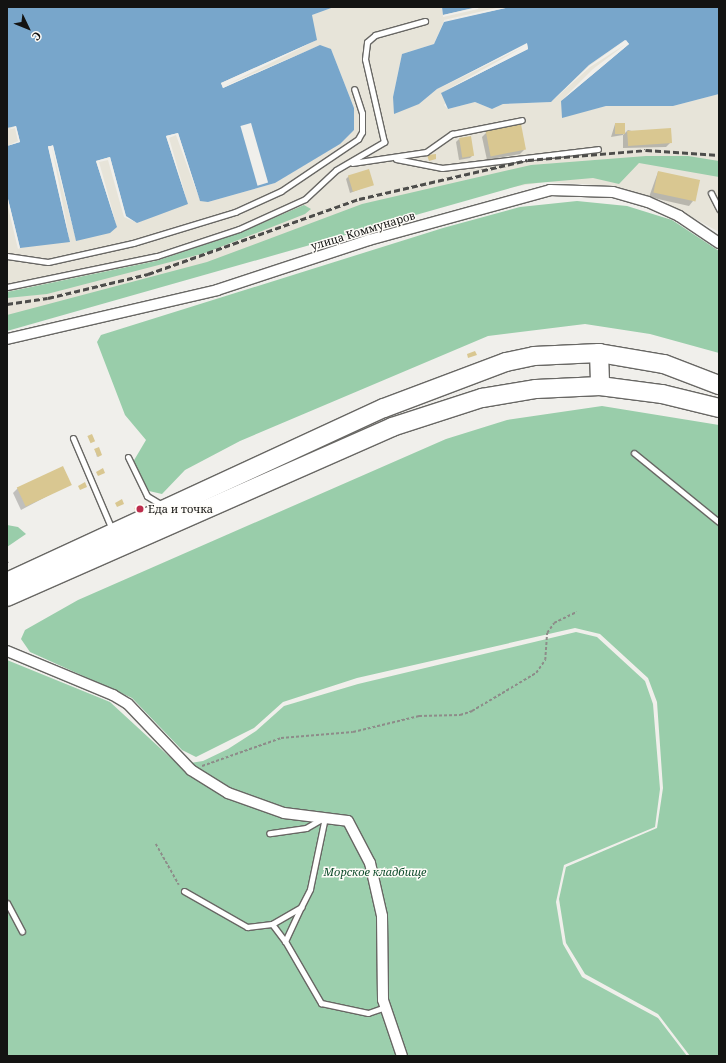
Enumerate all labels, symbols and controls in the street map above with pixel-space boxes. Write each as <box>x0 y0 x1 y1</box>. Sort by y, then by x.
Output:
north arrow <box>8 8 48 48</box>
text: С <box>29 29 45 44</box>
street label: улица Коммунаров <box>309 209 417 253</box>
place label: Еда и точка <box>148 502 213 516</box>
marker: Еда и точка <box>135 504 145 514</box>
park label: Морское кладбище <box>324 865 426 879</box>

